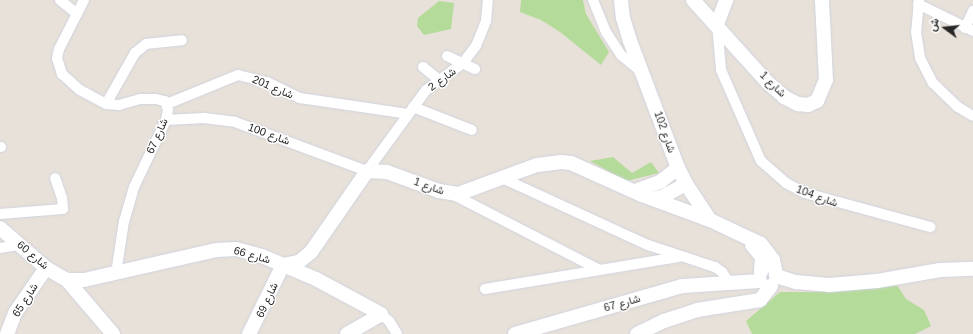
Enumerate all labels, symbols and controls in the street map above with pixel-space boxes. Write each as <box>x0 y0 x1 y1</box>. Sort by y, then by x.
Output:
north arrow <box>925 8 965 48</box>
text: ش <box>926 17 941 33</box>
street label: شارع 2 <box>425 64 459 94</box>
street label: شارع 1 <box>757 68 789 100</box>
street label: شارع 201 <box>250 72 296 102</box>
street label: شارع 102 <box>651 109 679 155</box>
street label: شارع 67 <box>143 116 171 156</box>
street label: شارع 100 <box>246 120 292 148</box>
street label: شارع 1 <box>412 175 446 197</box>
street label: شارع 104 <box>794 182 840 210</box>
street label: شارع 60 <box>14 238 52 272</box>
street label: شارع 66 <box>232 243 272 267</box>
street label: شارع 69 <box>253 280 281 320</box>
street label: شارع 65 <box>9 281 41 319</box>
street label: شارع 67 <box>602 291 642 315</box>

